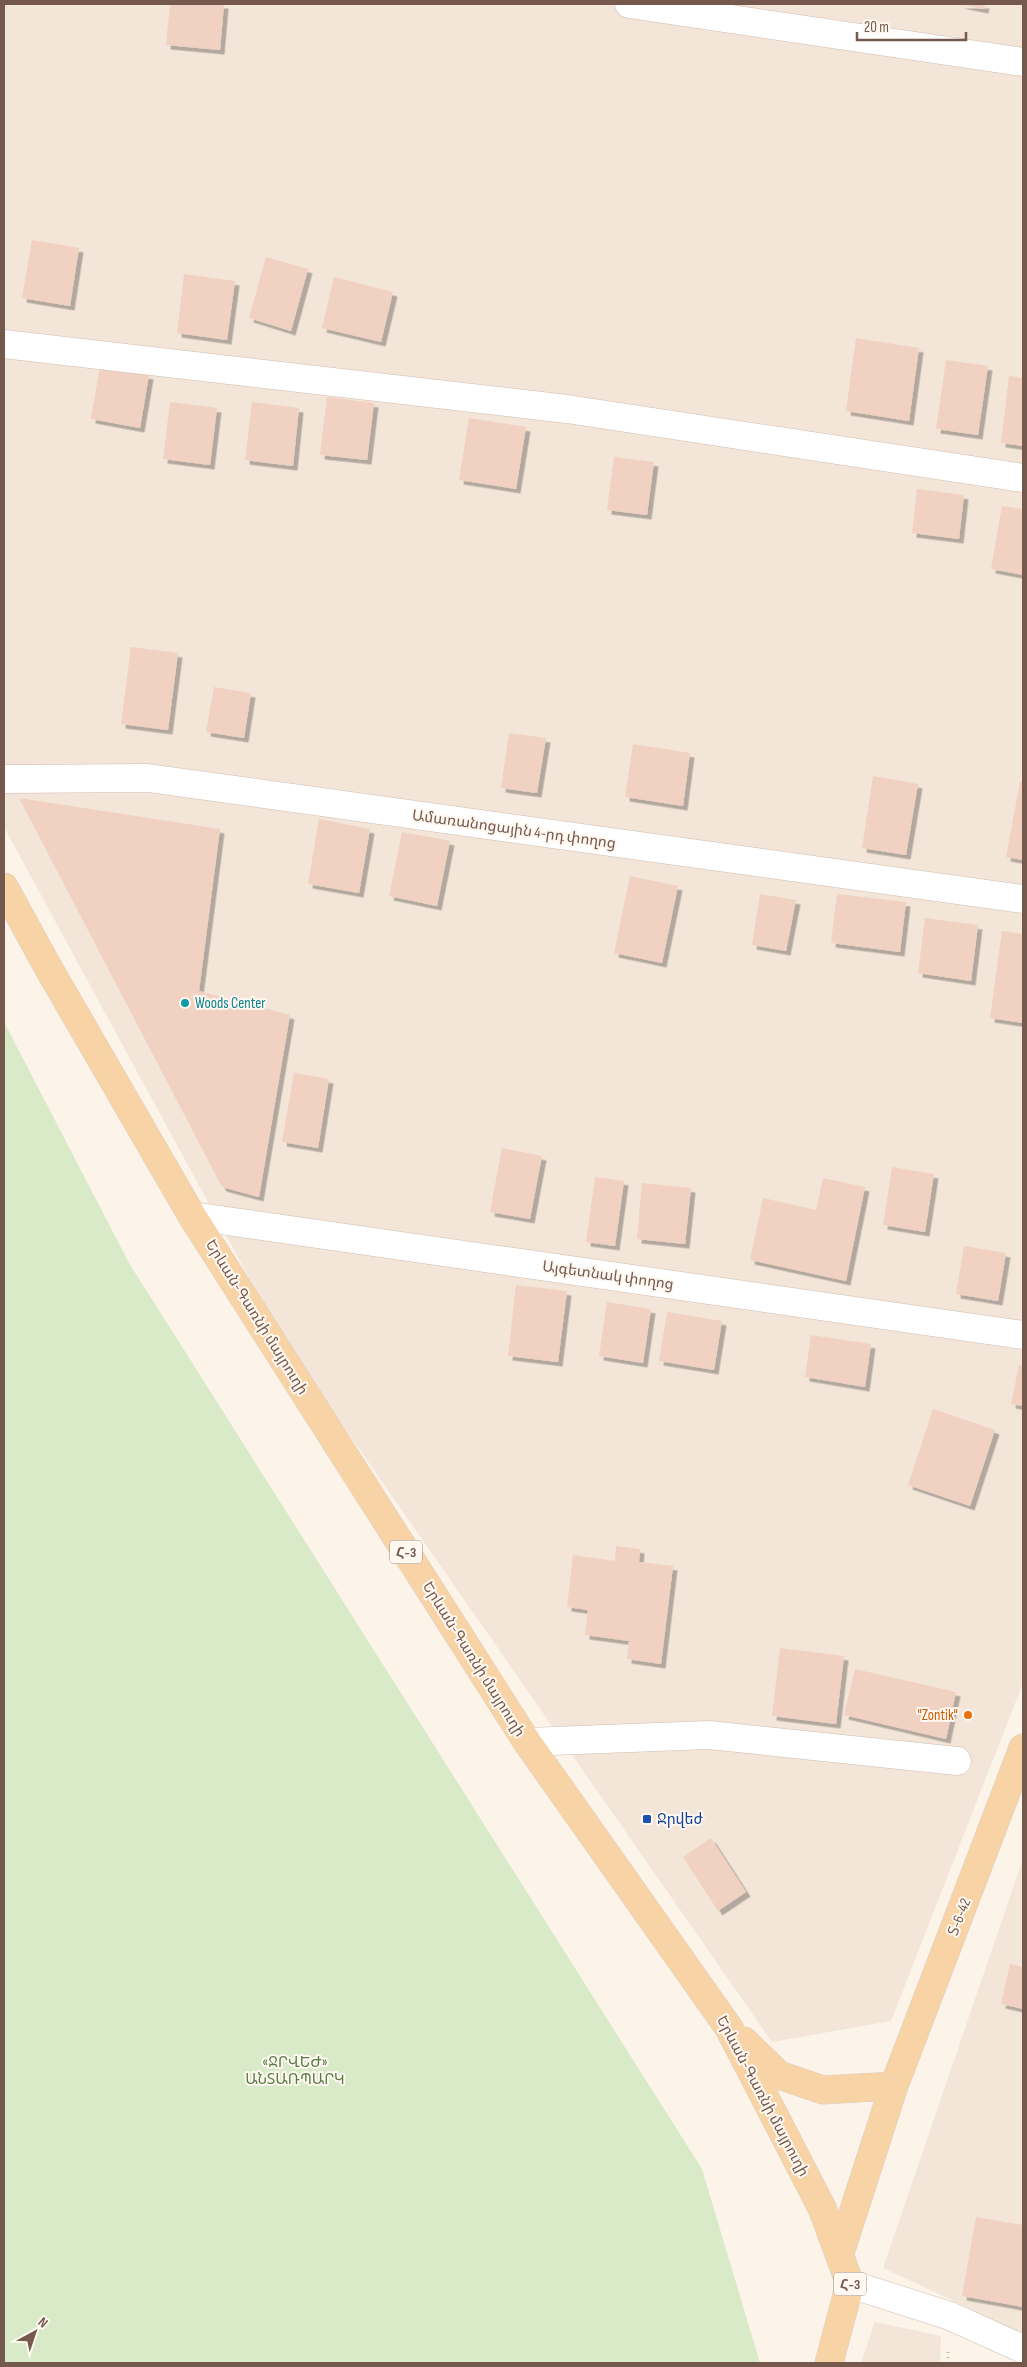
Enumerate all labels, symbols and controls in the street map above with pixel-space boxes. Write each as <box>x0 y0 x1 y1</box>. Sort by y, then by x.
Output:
scale bar <box>857 10 966 42</box>
text: 20 m <box>864 18 889 37</box>
street label: Ամառանոցային 4-րդ փողոց <box>411 806 617 853</box>
place label: Woods Center <box>195 994 266 1013</box>
marker: Woods Center <box>179 997 191 1009</box>
street label: Երևան-Գառնի մայրուղի <box>201 1236 312 1398</box>
street label: Այգետնակ փողոց <box>541 1257 675 1294</box>
road number: Հ-3 <box>390 1540 422 1564</box>
street label: Երևան-Գառնի մայրուղի <box>418 1578 529 1740</box>
place label: "Zontik" <box>917 1706 958 1725</box>
marker: "Zontik" <box>962 1709 974 1721</box>
place label: Ջրվեժ <box>657 1810 704 1829</box>
marker: Ջրվեժ <box>641 1813 653 1825</box>
street label: Տ-6-42 <box>944 1896 975 1939</box>
street label: Երևան-Գառնի մայրուղի <box>712 2012 813 2180</box>
park label: «ՋՐՎԵԺ» ԱՆՏԱՌՊԱՐԿ <box>245 2053 345 2089</box>
road number: Հ-3 <box>834 2272 866 2296</box>
north arrow <box>10 2307 60 2357</box>
text: N <box>35 2314 51 2331</box>

